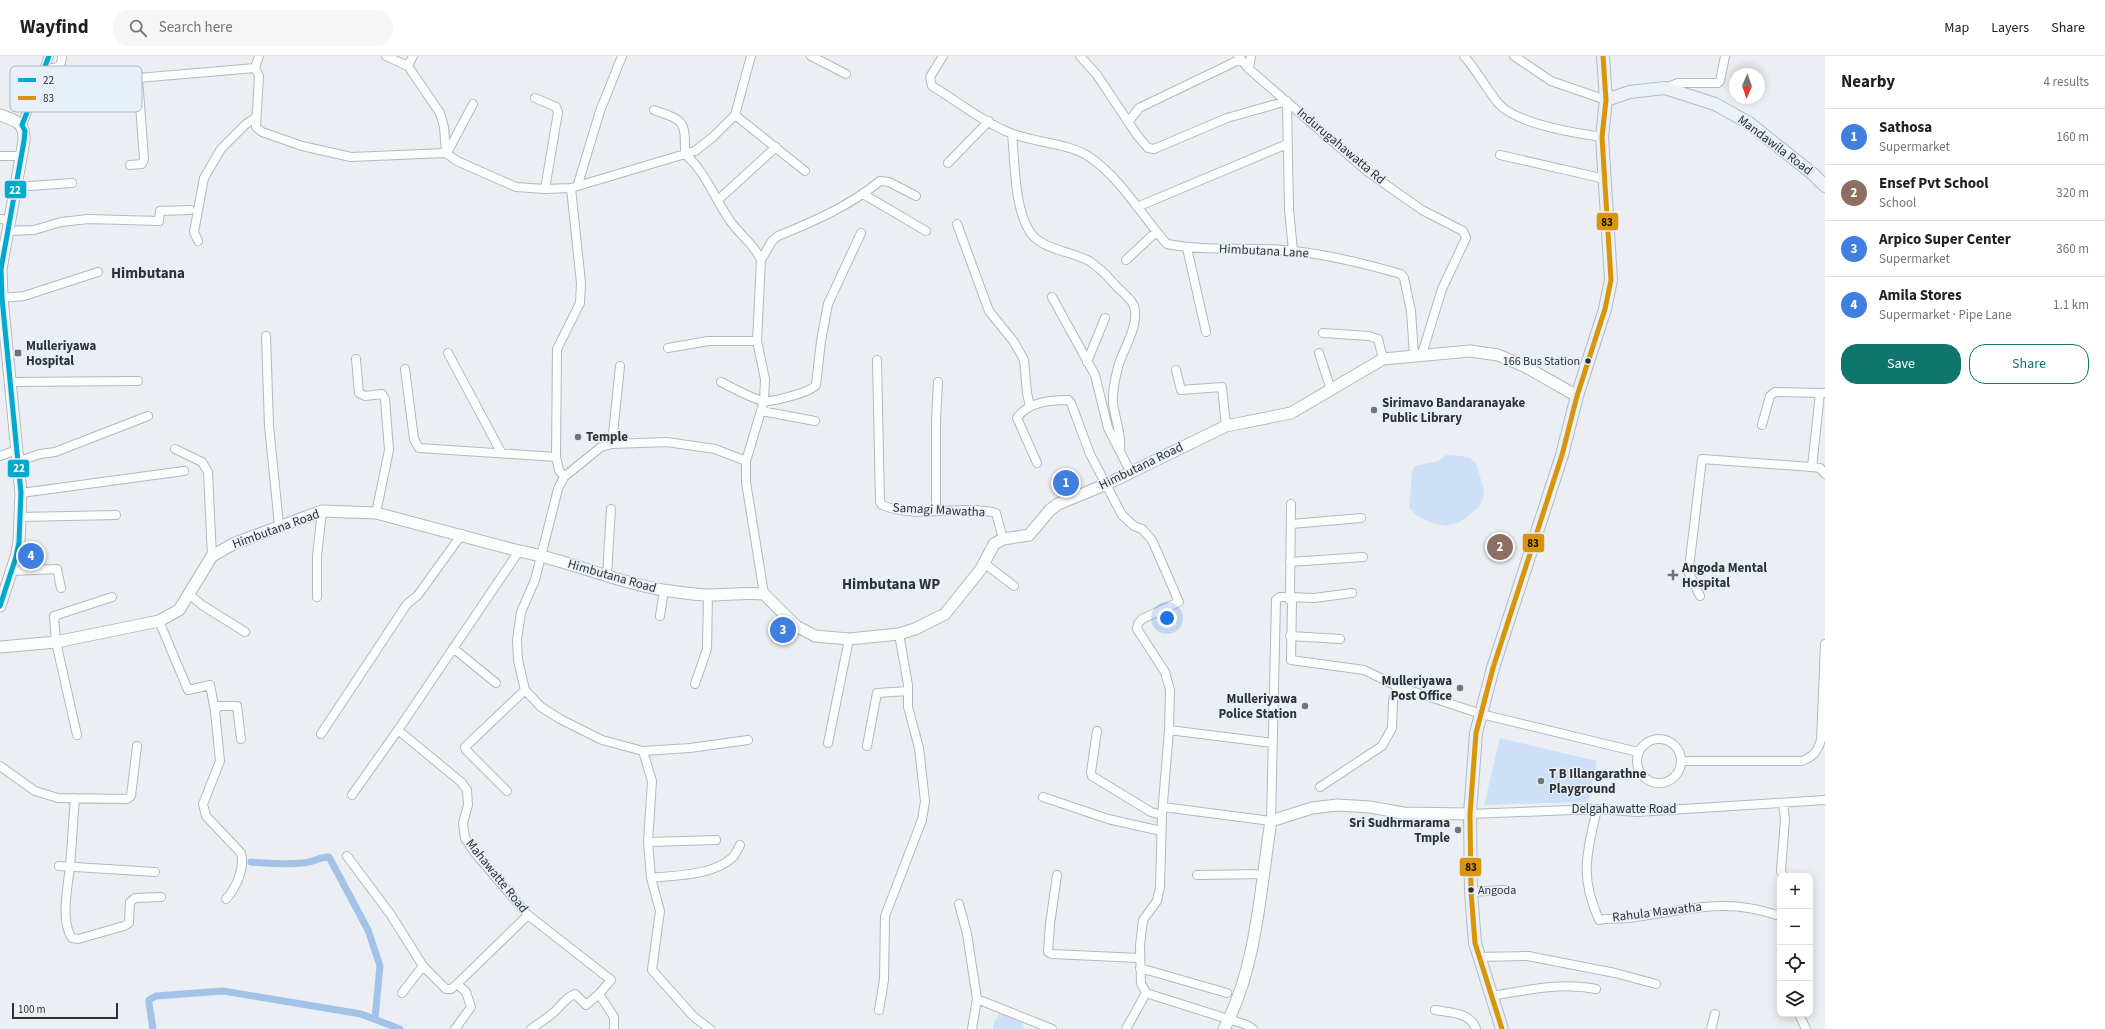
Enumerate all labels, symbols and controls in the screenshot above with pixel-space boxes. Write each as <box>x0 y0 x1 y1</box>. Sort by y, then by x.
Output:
search box <box>113 10 393 46</box>
text: Wayfind <box>20 14 89 41</box>
icon: search <box>127 17 149 39</box>
text: Search here <box>159 17 233 38</box>
text: Map <box>1944 18 1969 38</box>
text: Layers <box>1991 18 2029 38</box>
text: Share <box>2051 18 2085 38</box>
legend <box>10 66 142 112</box>
north arrow <box>1729 68 1765 104</box>
text: Nearby <box>1841 70 1895 94</box>
text: 22 <box>43 73 54 88</box>
text: 4 results <box>2044 73 2089 91</box>
text: 83 <box>43 91 54 106</box>
street label: Indurugahawatta Rd <box>1293 104 1389 188</box>
street label: Mandawila Road <box>1734 111 1816 179</box>
text: Sathosa <box>1879 117 1932 138</box>
text: 1 <box>1851 128 1857 146</box>
text: 160 m <box>2056 128 2089 146</box>
text: Supermarket <box>1879 138 1950 156</box>
text: Ensef Pvt School <box>1879 173 1989 194</box>
line badge: 22 <box>4 180 27 199</box>
text: 22 <box>9 183 21 198</box>
text: 2 <box>1851 184 1857 202</box>
text: 320 m <box>2056 184 2089 202</box>
text: School <box>1879 194 1916 212</box>
line badge: 83 <box>1596 212 1619 231</box>
text: 83 <box>1601 215 1613 230</box>
text: Arpico Super Center <box>1879 229 2011 250</box>
street label: Himbutana Lane <box>1219 240 1309 262</box>
text: 3 <box>1851 240 1857 258</box>
text: 360 m <box>2056 240 2089 258</box>
text: Supermarket <box>1879 250 1950 268</box>
district label: Himbutana <box>111 263 185 284</box>
text: Amila Stores <box>1879 285 1962 306</box>
text: 4 <box>1851 296 1857 314</box>
text: 1.1 km <box>2053 296 2089 314</box>
text: Supermarket · Pipe Lane <box>1879 306 2012 324</box>
place label: Mulleriyawa Hospital <box>26 337 97 370</box>
button: Save <box>1841 344 1961 384</box>
button: Share <box>1969 344 2089 384</box>
marker: Mulleriyawa Hospital <box>13 348 23 358</box>
place label: 166 Bus Station <box>1503 353 1580 370</box>
marker: 166 Bus Station <box>1583 356 1593 366</box>
place label: Sirimavo Bandaranayake Public Library <box>1382 394 1526 427</box>
marker: Sirimavo Bandaranayake Public Library <box>1369 405 1379 415</box>
place label: Temple <box>586 428 628 446</box>
marker: Temple <box>573 432 583 442</box>
street label: Himbutana Road <box>1096 438 1186 494</box>
line badge: 22 <box>7 459 30 478</box>
text: 22 <box>13 461 25 476</box>
pin: 1 <box>1053 468 1079 498</box>
street label: Samagi Mawatha <box>892 499 986 521</box>
street label: Himbutana Road <box>230 505 322 553</box>
pin: 2 <box>1487 532 1513 562</box>
line badge: 83 <box>1522 533 1545 553</box>
text: 83 <box>1527 536 1539 551</box>
pin: 4 <box>18 541 44 571</box>
street label: Himbutana Road <box>566 555 658 597</box>
place label: Angoda Mental Hospital <box>1681 559 1767 592</box>
marker: Angoda Mental Hospital <box>1667 569 1679 581</box>
district label: Himbutana WP <box>842 574 940 595</box>
your location <box>1157 608 1177 628</box>
pin: 3 <box>770 615 796 645</box>
place label: Mulleriyawa Post Office <box>1382 672 1452 705</box>
marker: Mulleriyawa Post Office <box>1455 683 1465 693</box>
place label: Mulleriyawa Police Station <box>1219 690 1297 723</box>
marker: Mulleriyawa Police Station <box>1300 701 1310 711</box>
place label: T B Illangarathne Playground <box>1549 765 1647 798</box>
marker: T B Illangarathne Playground <box>1536 776 1546 786</box>
street label: Delgahawatte Road <box>1571 800 1677 818</box>
place label: Sri Sudhrmarama Tmple <box>1349 814 1450 847</box>
marker: Sri Sudhrmarama Tmple <box>1453 825 1463 835</box>
street label: Mahawatte Road <box>462 835 532 917</box>
line badge: 83 <box>1459 857 1482 877</box>
text: 83 <box>1465 860 1477 875</box>
map controls <box>1777 873 1813 1017</box>
button: + <box>1777 873 1813 909</box>
place label: Angoda <box>1478 882 1516 899</box>
marker: Angoda <box>1466 885 1476 895</box>
street label: Rahula Mawatha <box>1611 898 1703 926</box>
button: − <box>1777 909 1813 945</box>
button: locate <box>1777 945 1813 981</box>
button: layers <box>1777 981 1813 1017</box>
scale bar <box>12 1001 118 1020</box>
text: 100 m <box>18 1002 46 1017</box>

